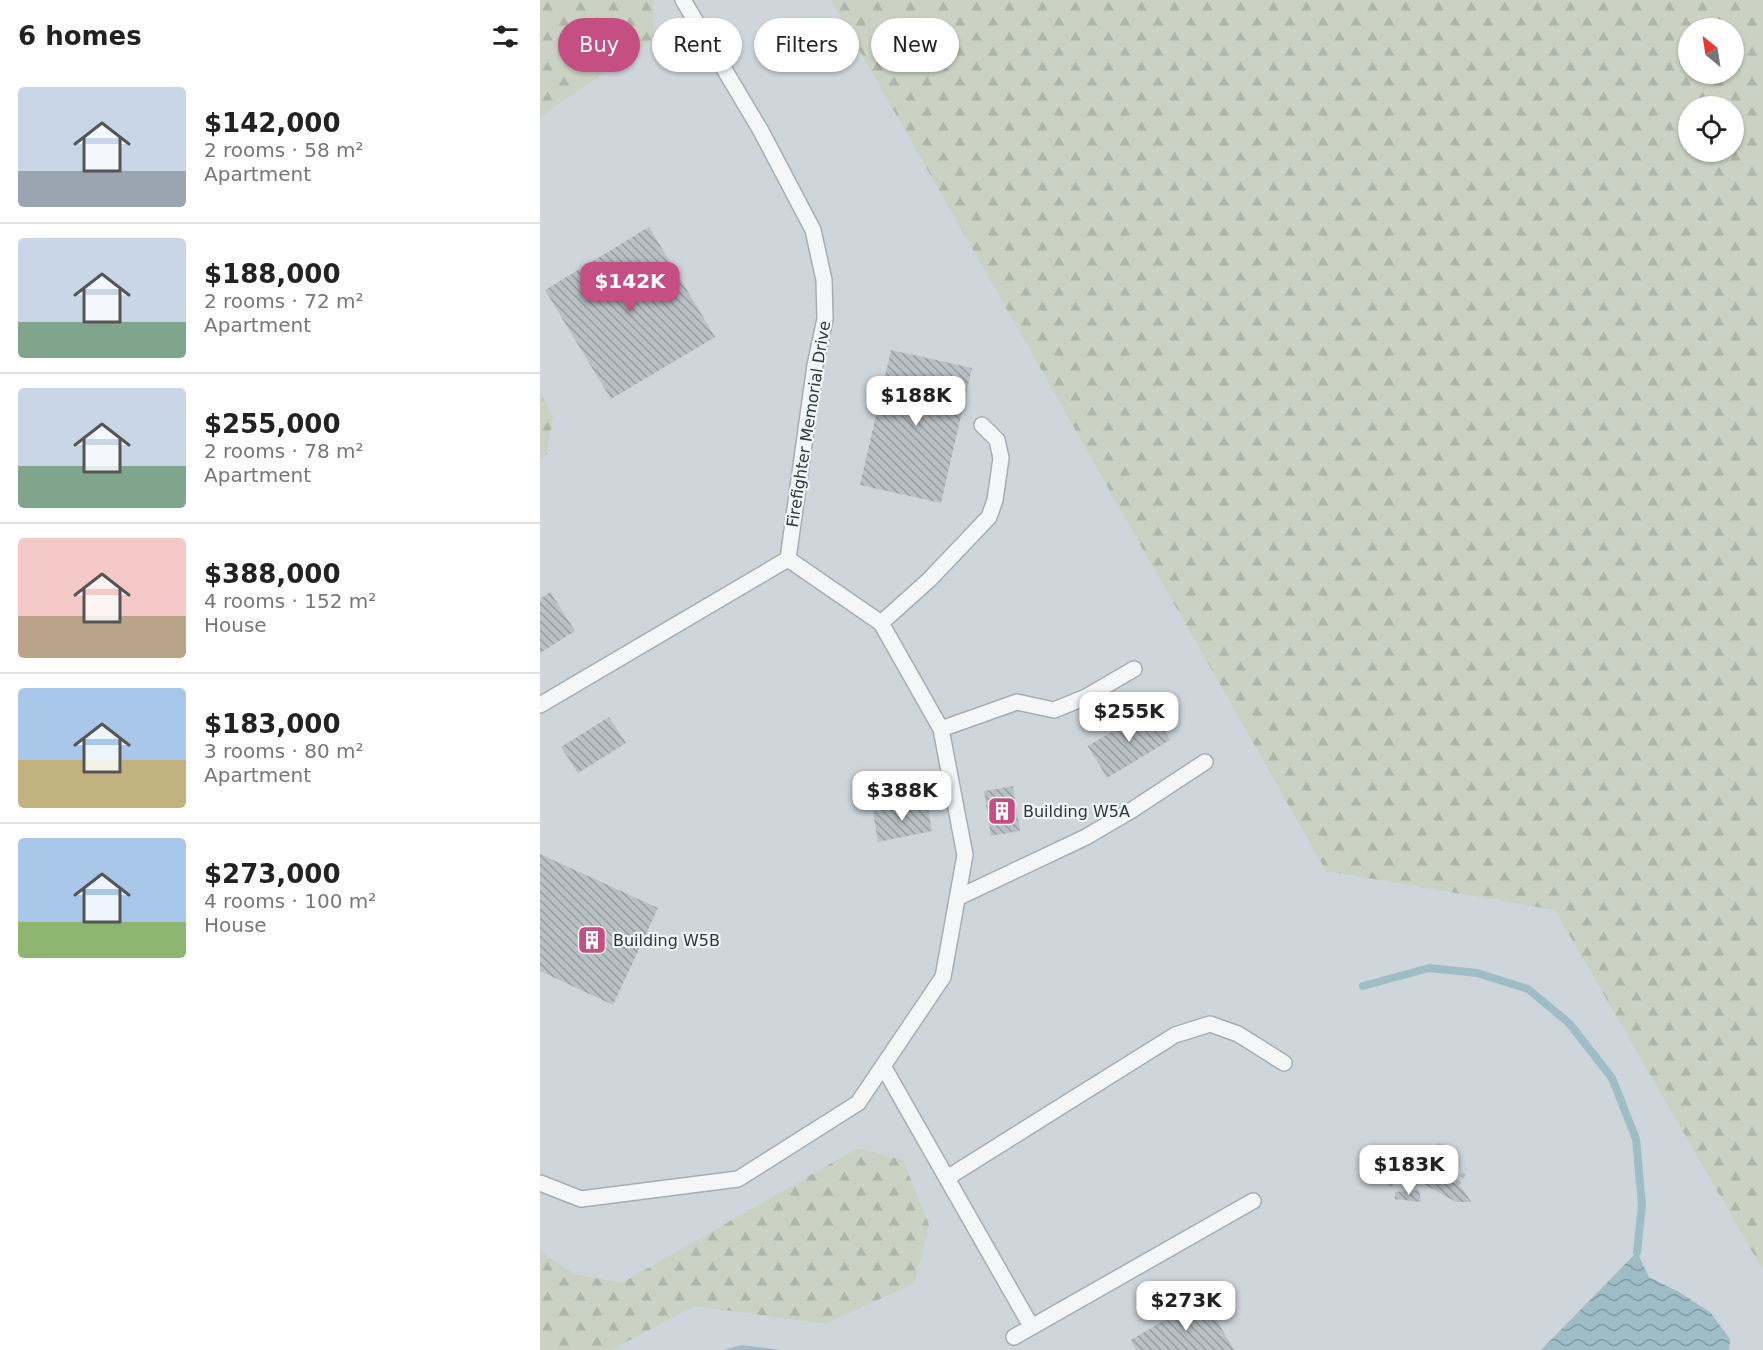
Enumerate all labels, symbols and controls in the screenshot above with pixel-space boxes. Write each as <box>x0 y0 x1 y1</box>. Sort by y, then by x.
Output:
chip: Buy <box>558 18 640 72</box>
chip: Rent <box>652 18 742 72</box>
chip: Filters <box>754 18 859 72</box>
chip: New <box>871 18 959 72</box>
north arrow <box>1678 18 1744 84</box>
map controls <box>1678 18 1744 162</box>
icon: filters <box>489 20 522 53</box>
text: 6 homes <box>18 21 142 51</box>
button: locate <box>1678 96 1744 162</box>
text: $142,000 <box>204 108 341 138</box>
icon: home <box>66 111 138 183</box>
text: 2 rooms · 58 m² <box>204 138 364 162</box>
text: Apartment <box>204 162 311 186</box>
text: $188,000 <box>204 259 341 289</box>
icon: home <box>66 262 138 334</box>
pin: $142K <box>588 262 672 313</box>
text: $142K <box>594 269 666 293</box>
text: 2 rooms · 72 m² <box>204 289 364 313</box>
text: Apartment <box>204 313 311 337</box>
street label: Firefighter Memorial Drive <box>783 320 834 529</box>
pin: $188K <box>874 376 958 427</box>
text: $188K <box>880 383 952 407</box>
text: $255,000 <box>204 409 341 439</box>
icon: home <box>66 412 138 484</box>
text: 2 rooms · 78 m² <box>204 439 364 463</box>
text: Apartment <box>204 463 311 487</box>
text: $388,000 <box>204 559 341 589</box>
icon: home <box>66 562 138 634</box>
text: 4 rooms · 152 m² <box>204 589 376 613</box>
text: House <box>204 613 267 637</box>
pin: $255K <box>1087 692 1171 743</box>
text: $255K <box>1093 699 1165 723</box>
text: $183,000 <box>204 709 341 739</box>
icon: home <box>66 712 138 784</box>
text: 3 rooms · 80 m² <box>204 739 364 763</box>
text: Apartment <box>204 763 311 787</box>
pin: $388K <box>860 771 944 822</box>
text: $388K <box>866 778 938 802</box>
building icon: Building W5A <box>986 795 1018 827</box>
place label: Building W5A <box>1023 802 1130 821</box>
text: $273,000 <box>204 859 341 889</box>
icon: home <box>66 862 138 934</box>
text: 4 rooms · 100 m² <box>204 889 376 913</box>
text: House <box>204 913 267 937</box>
building icon: Building W5B <box>576 924 608 956</box>
place label: Building W5B <box>613 931 720 950</box>
pin: $183K <box>1367 1145 1451 1196</box>
text: $183K <box>1373 1152 1445 1176</box>
pin: $273K <box>1144 1281 1228 1332</box>
text: $273K <box>1150 1288 1222 1312</box>

